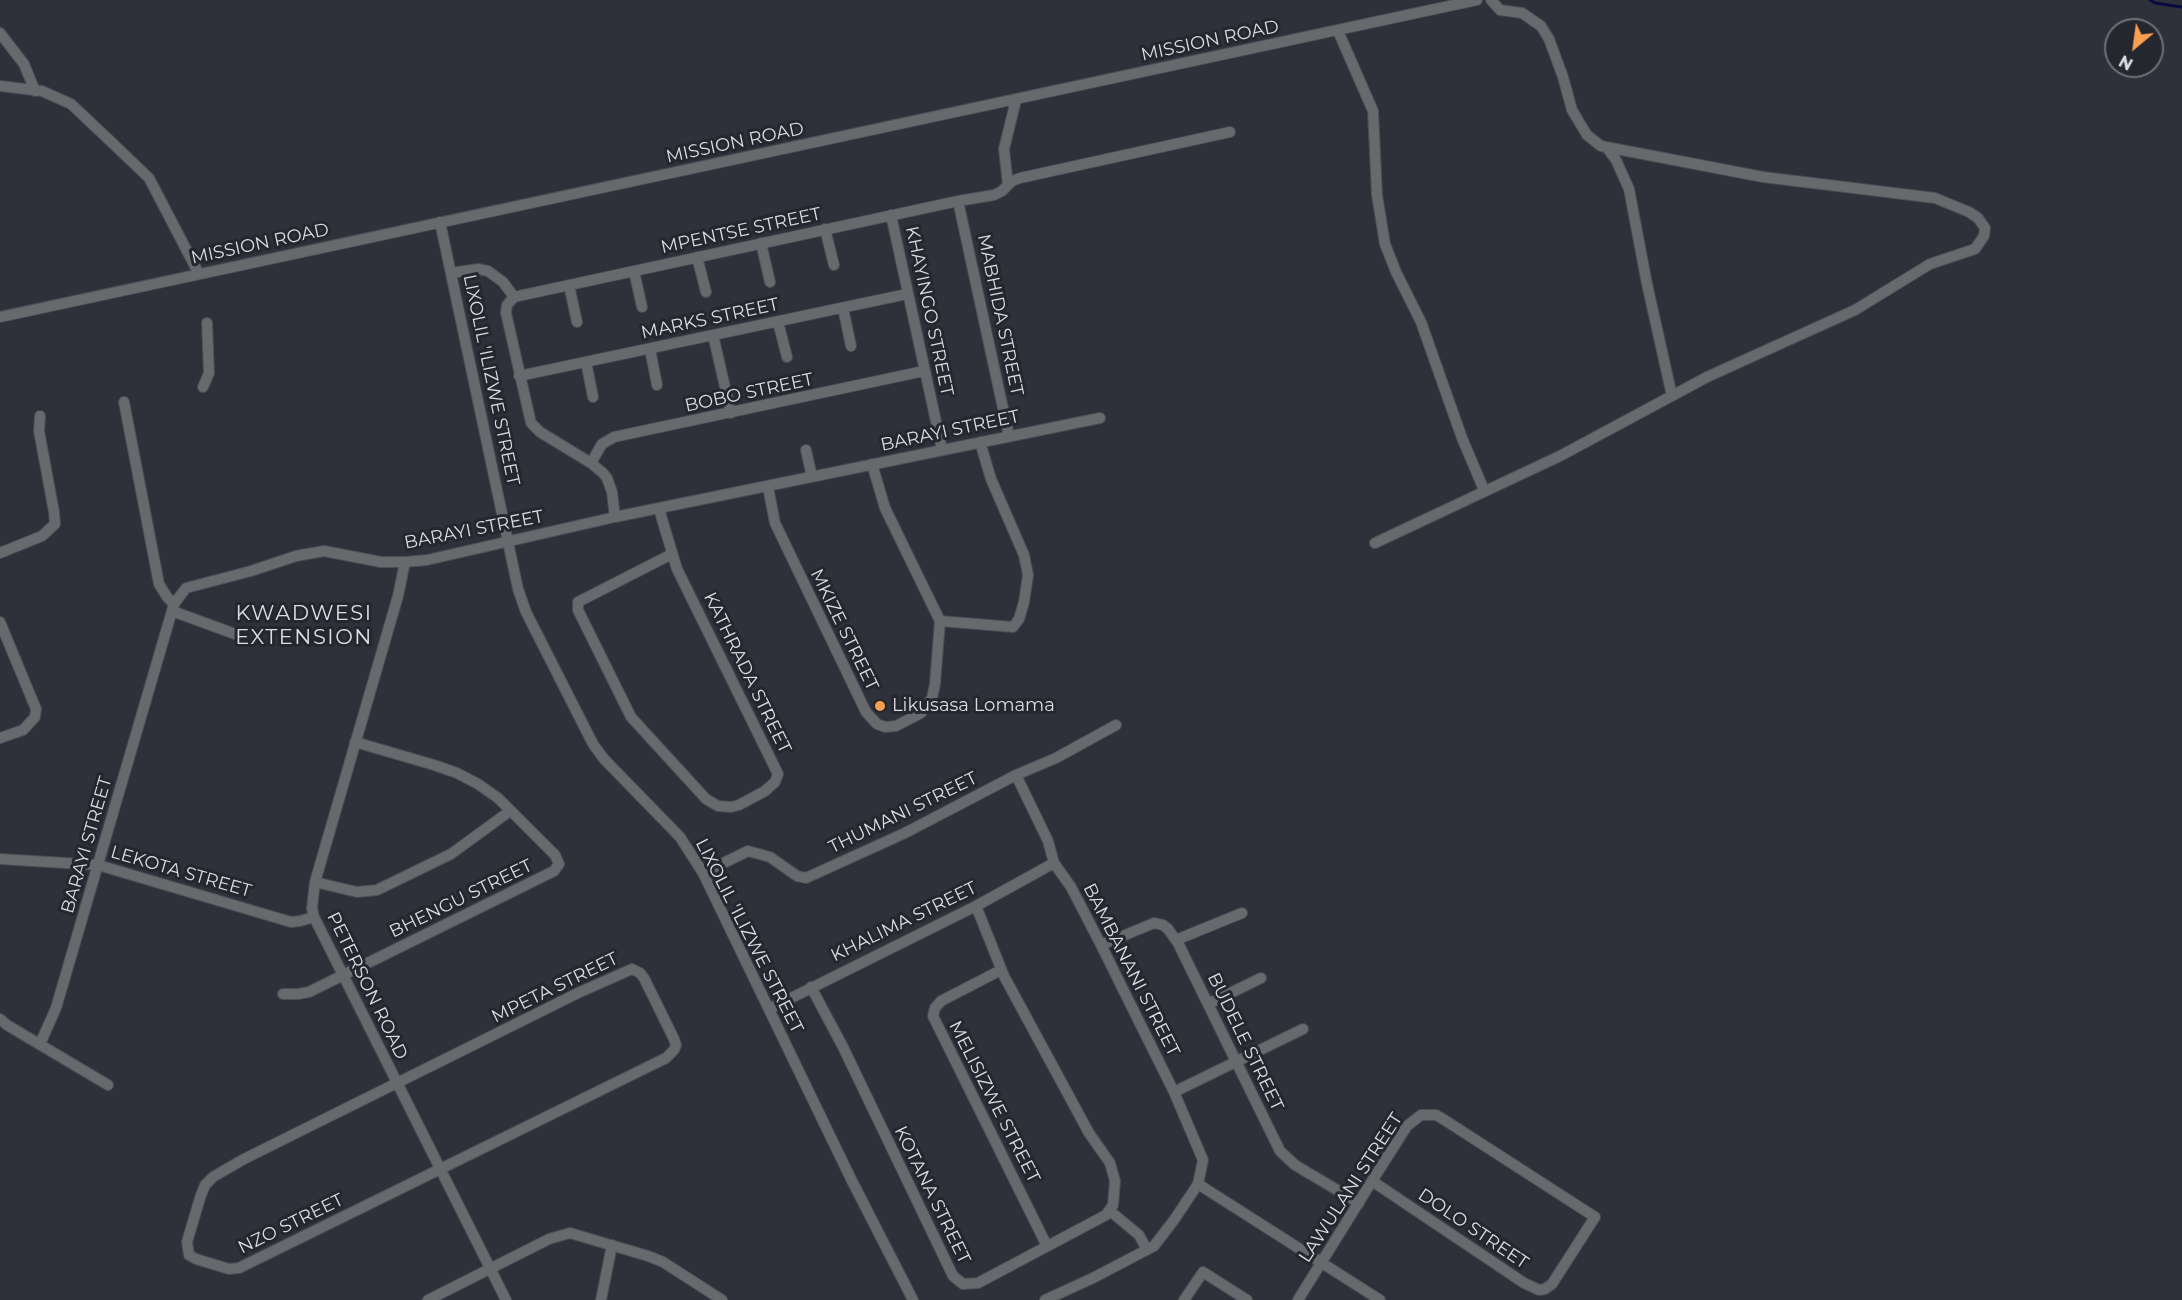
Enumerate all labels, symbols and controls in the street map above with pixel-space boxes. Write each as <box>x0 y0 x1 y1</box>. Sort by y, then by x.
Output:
street label: MISSION ROAD <box>1139 16 1281 66</box>
north arrow <box>2104 18 2164 78</box>
text: N <box>2116 51 2136 74</box>
street label: MISSION ROAD <box>664 118 806 168</box>
street label: MPENTSE STREET <box>659 203 823 259</box>
street label: MISSION ROAD <box>189 219 331 269</box>
street label: KHAYINGO STREET <box>900 224 958 398</box>
street label: MABHIDA STREET <box>972 232 1028 398</box>
street label: LIXOLIL 'ILIZWE STREET <box>458 272 524 488</box>
street label: MARKS STREET <box>639 294 781 344</box>
street label: BOBO STREET <box>683 369 815 417</box>
street label: BARAYI STREET <box>879 406 1021 456</box>
street label: BARAYI STREET <box>403 506 545 554</box>
street label: MKIZE STREET <box>805 566 883 694</box>
street label: KATHRADA STREET <box>699 589 795 757</box>
district label: KWADWESI EXTENSION <box>235 601 373 651</box>
place label: Likusasa Lomama <box>892 695 1055 717</box>
marker: Likusasa Lomama <box>873 699 887 713</box>
street label: THUMANI STREET <box>825 768 981 858</box>
street label: BARAYI STREET <box>57 774 117 916</box>
street label: LIXOLIL 'ILIZWE STREET <box>690 835 808 1037</box>
street label: LEKOTA STREET <box>108 842 254 902</box>
street label: BHENGU STREET <box>386 855 536 943</box>
street label: KHALIMA STREET <box>827 877 981 967</box>
street label: BAMBANANI STREET <box>1078 880 1184 1060</box>
street label: PETERSON ROAD <box>322 909 412 1063</box>
street label: MPETA STREET <box>488 948 622 1028</box>
street label: BUDELE STREET <box>1202 970 1288 1114</box>
street label: MELISIZWE STREET <box>944 1018 1044 1186</box>
street label: LAWULANI STREET <box>1295 1109 1407 1267</box>
street label: KOTANA STREET <box>889 1123 975 1267</box>
street label: DOLO STREET <box>1414 1184 1532 1274</box>
street label: NZO STREET <box>235 1189 347 1259</box>

